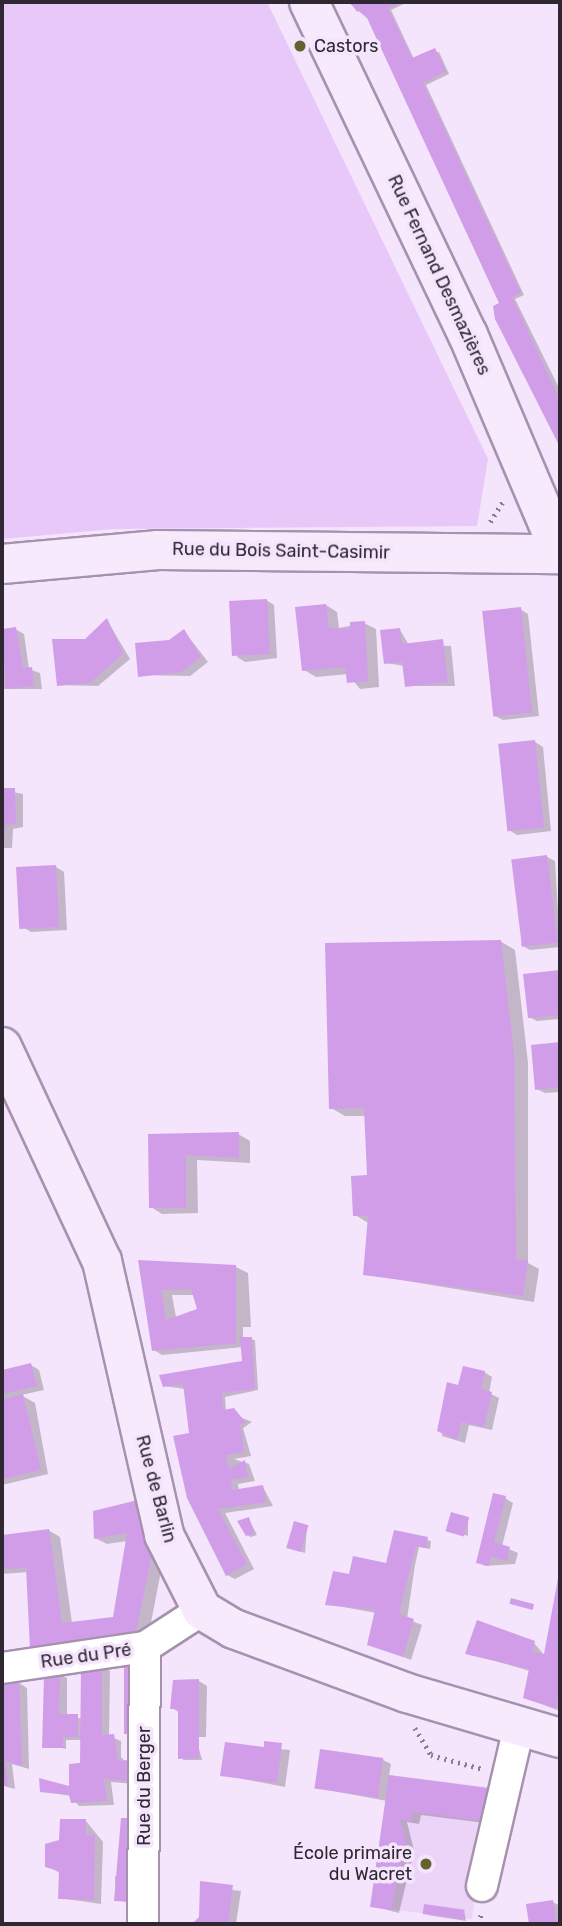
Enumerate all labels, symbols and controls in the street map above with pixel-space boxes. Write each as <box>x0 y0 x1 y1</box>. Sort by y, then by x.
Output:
place label: Castors <box>314 35 378 57</box>
marker: Castors <box>292 38 308 54</box>
street label: Rue Fernand Desmazières <box>383 171 495 379</box>
street label: Rue du Bois Saint-Casimir <box>172 538 390 564</box>
street label: Rue de Barlin <box>131 1433 181 1545</box>
street label: Rue du Pré <box>39 1639 133 1673</box>
street label: Rue du Berger <box>133 1726 155 1846</box>
place label: École primaire du Wacret <box>293 1843 412 1885</box>
marker: École primaire du Wacret <box>418 1856 434 1872</box>

